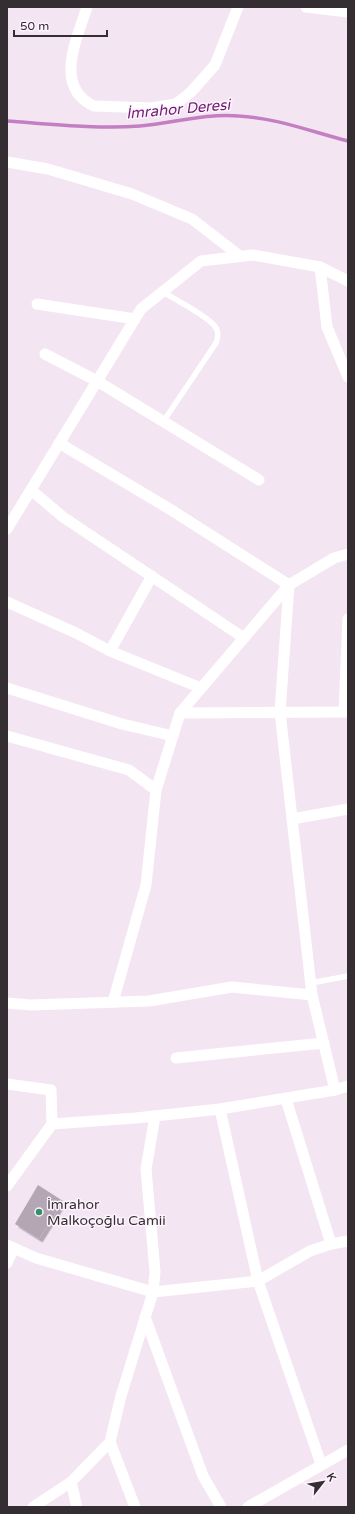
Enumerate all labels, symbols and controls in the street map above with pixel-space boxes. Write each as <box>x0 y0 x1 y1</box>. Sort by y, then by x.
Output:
scale bar <box>14 12 107 38</box>
text: 50 m <box>20 19 49 33</box>
water label: İmrahor Deresi <box>125 95 233 123</box>
place label: İmrahor Malkoçoğlu Camii <box>47 1196 166 1229</box>
marker: İmrahor Malkoçoğlu Camii <box>34 1207 44 1217</box>
north arrow <box>303 1462 343 1502</box>
text: K <box>324 1471 339 1484</box>

